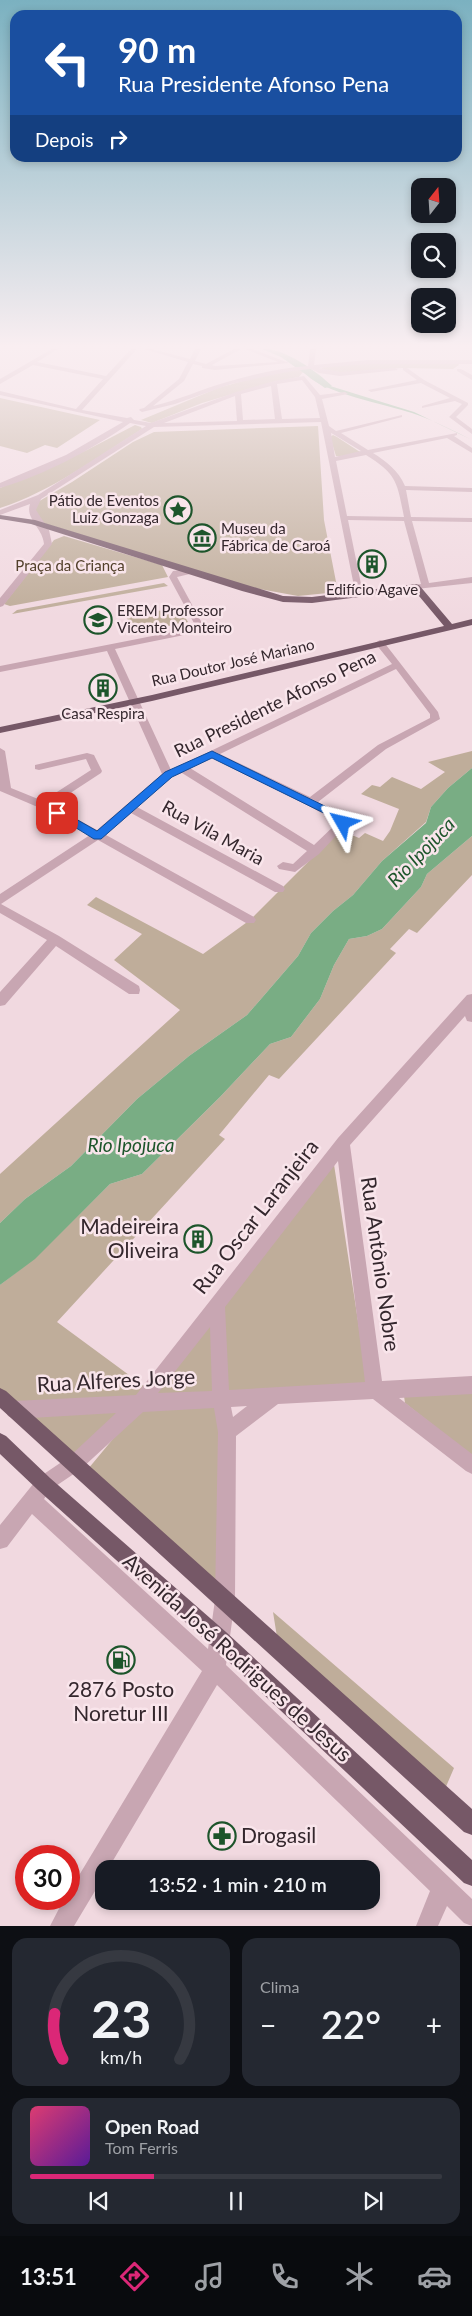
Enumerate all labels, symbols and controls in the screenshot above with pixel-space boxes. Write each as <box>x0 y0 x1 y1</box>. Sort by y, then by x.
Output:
text: 90 m <box>118 28 196 70</box>
icon: left <box>35 30 100 95</box>
text: Rua Presidente Afonso Pena <box>118 70 389 97</box>
icon: right <box>104 125 132 153</box>
text: Depois <box>35 128 94 151</box>
north arrow <box>411 178 456 222</box>
map controls <box>411 178 456 333</box>
button: search <box>411 233 456 278</box>
button: layers <box>411 288 456 333</box>
place label: Pátio de Eventos Luiz Gonzaga <box>49 491 159 526</box>
place icon: Pátio de Eventos Luiz Gonzaga <box>163 495 193 525</box>
place label: Museu da Fábrica de Caroá <box>221 519 331 554</box>
museum icon: Museu da Fábrica de Caroá <box>187 523 217 553</box>
building icon: Edifício Agave <box>357 549 387 579</box>
park label: Praça da Criança <box>15 556 125 574</box>
place label: Edifício Agave <box>326 580 418 598</box>
place label: EREM Professor Vicente Monteiro <box>117 601 232 636</box>
school or university icon: EREM Professor Vicente Monteiro <box>83 605 113 635</box>
street label: Rua Doutor José Mariano <box>150 635 316 690</box>
street label: Rua Presidente Afonso Pena <box>170 645 379 762</box>
building icon: Casa Respira <box>88 673 118 703</box>
place label: Casa Respira <box>61 704 145 722</box>
pin <box>36 792 78 834</box>
street label: Rua Vila Maria <box>159 795 268 869</box>
position arrow <box>316 796 368 848</box>
icon: arrive <box>43 799 71 827</box>
water label: Rio Ipojuca <box>382 812 459 891</box>
water label: Rio Ipojuca <box>87 1133 175 1156</box>
street label: Rua Oscar Laranjeira <box>187 1134 323 1298</box>
street label: Rua Antônio Nobre <box>357 1175 406 1353</box>
place label: Madeireira Oliveira <box>80 1213 179 1262</box>
building icon: Madeireira Oliveira <box>183 1224 213 1254</box>
street label: Rua Alferes Jorge <box>36 1363 196 1396</box>
street label: Avenida José Rodrigues de Jesus <box>119 1548 357 1766</box>
fuel station icon: 2876 Posto Noretur III <box>106 1645 136 1675</box>
place label: 2876 Posto Noretur III <box>68 1676 174 1725</box>
pharmacy icon: Drogasil <box>207 1821 237 1851</box>
place label: Drogasil <box>241 1822 316 1847</box>
speed limit sign: 30 <box>15 1845 80 1910</box>
text: 13:52 · 1 min · 210 m <box>148 1873 327 1896</box>
text: Clima <box>260 1977 299 1996</box>
text: 23 <box>91 1987 151 2049</box>
text: 22° <box>321 2001 381 2047</box>
text: − <box>260 2008 276 2042</box>
text: + <box>426 2008 442 2042</box>
text: km/h <box>100 2046 142 2068</box>
text: Open Road <box>105 2115 199 2138</box>
text: Tom Ferris <box>105 2138 178 2157</box>
icon: previous <box>85 2187 113 2215</box>
icon: pause <box>222 2187 250 2215</box>
icon: next <box>359 2187 387 2215</box>
icon: directions <box>117 2259 152 2294</box>
icon: music <box>192 2259 227 2294</box>
icon: phone <box>267 2259 302 2294</box>
icon: climate <box>342 2259 377 2294</box>
icon: car <box>417 2259 452 2294</box>
text: 13:51 <box>20 2263 77 2290</box>

